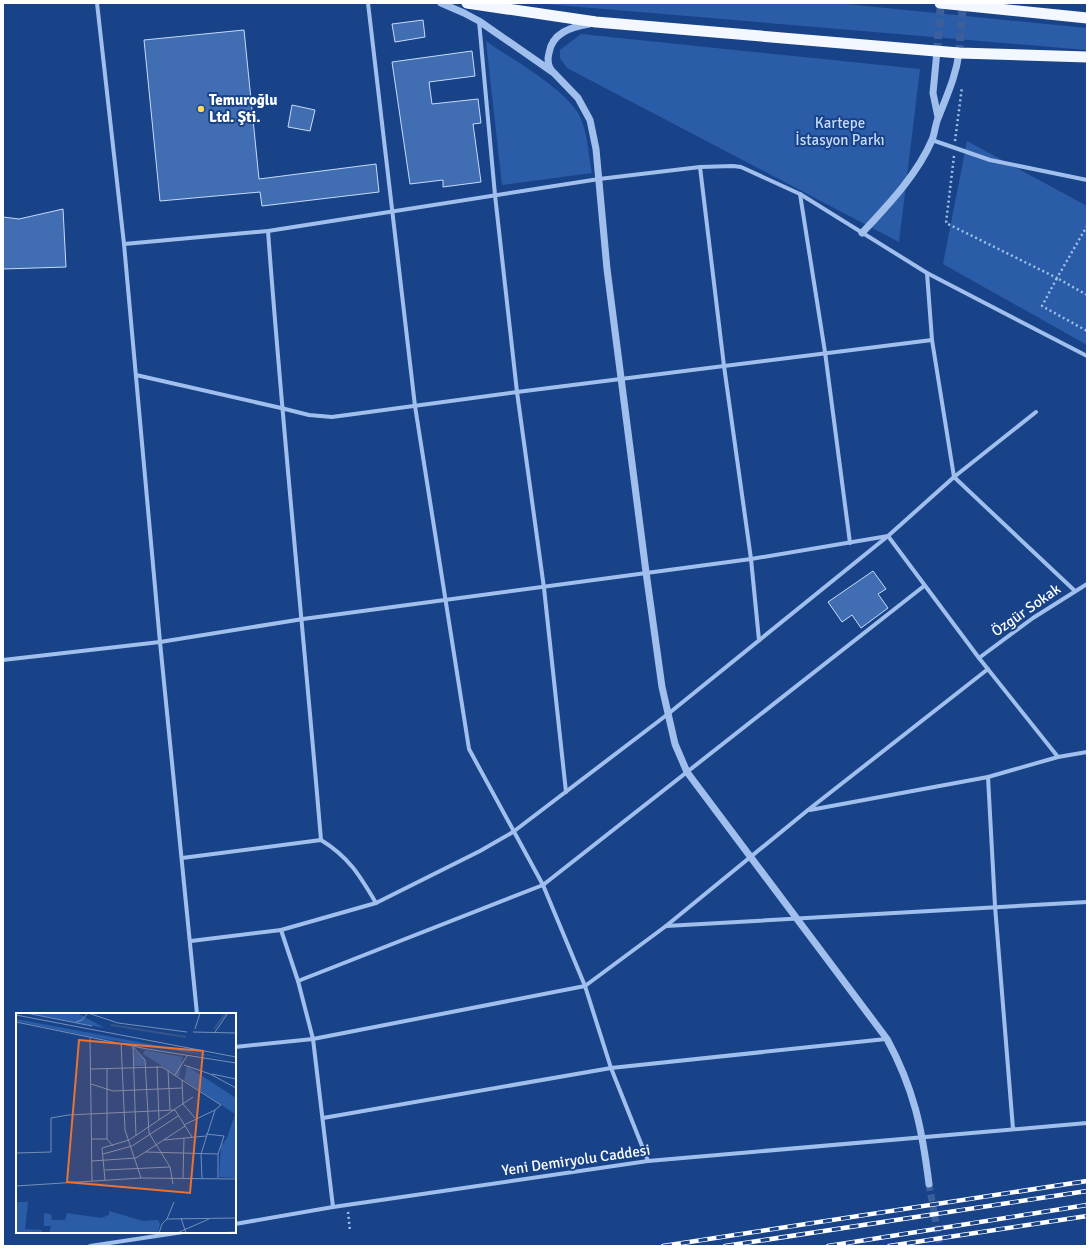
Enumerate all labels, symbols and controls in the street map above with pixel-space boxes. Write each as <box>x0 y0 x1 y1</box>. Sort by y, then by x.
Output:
place label: Temuroğlu Ltd. Şti. <box>209 91 278 126</box>
marker: Temuroğlu Ltd. Şti. <box>196 104 206 114</box>
park label: Kartepe İstasyon Parkı <box>795 114 885 149</box>
street label: Özgür Sokak <box>988 579 1064 640</box>
inset map <box>16 1013 236 1233</box>
street label: Yeni Demiryolu Caddesi <box>501 1141 651 1179</box>

